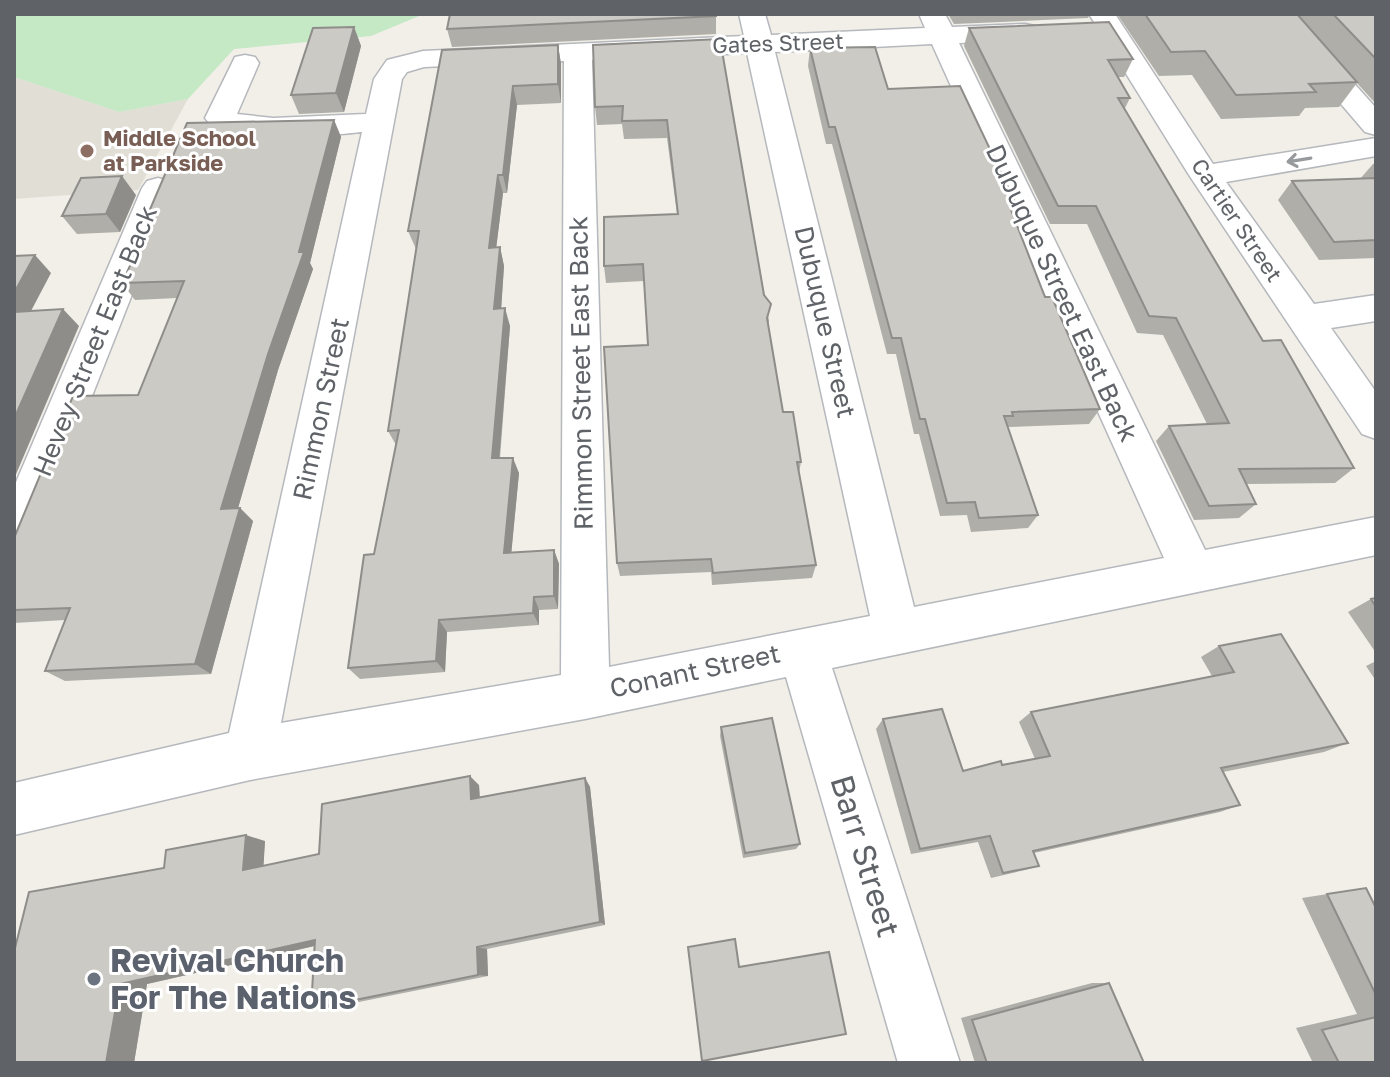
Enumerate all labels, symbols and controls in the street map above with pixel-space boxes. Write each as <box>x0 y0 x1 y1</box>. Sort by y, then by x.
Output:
street label: Gates Street <box>712 27 844 58</box>
place label: Middle School at Parkside <box>103 124 256 176</box>
street label: Dubuque Street East Back <box>980 139 1145 447</box>
marker: Middle School at Parkside <box>78 142 96 160</box>
street label: Cartier Street <box>1186 153 1289 287</box>
one-way arrow <box>1287 153 1312 168</box>
street label: Hevey Street East Back <box>26 201 163 481</box>
street label: Rimmon Street East Back <box>562 215 599 530</box>
street label: Dubuque Street <box>788 223 863 421</box>
street label: Rimmon Street <box>286 315 355 503</box>
street label: Conant Street <box>607 637 783 704</box>
street label: Barr Street <box>823 770 909 941</box>
place label: Revival Church For The Nations <box>110 941 356 1016</box>
marker: Revival Church For The Nations <box>85 970 103 988</box>

